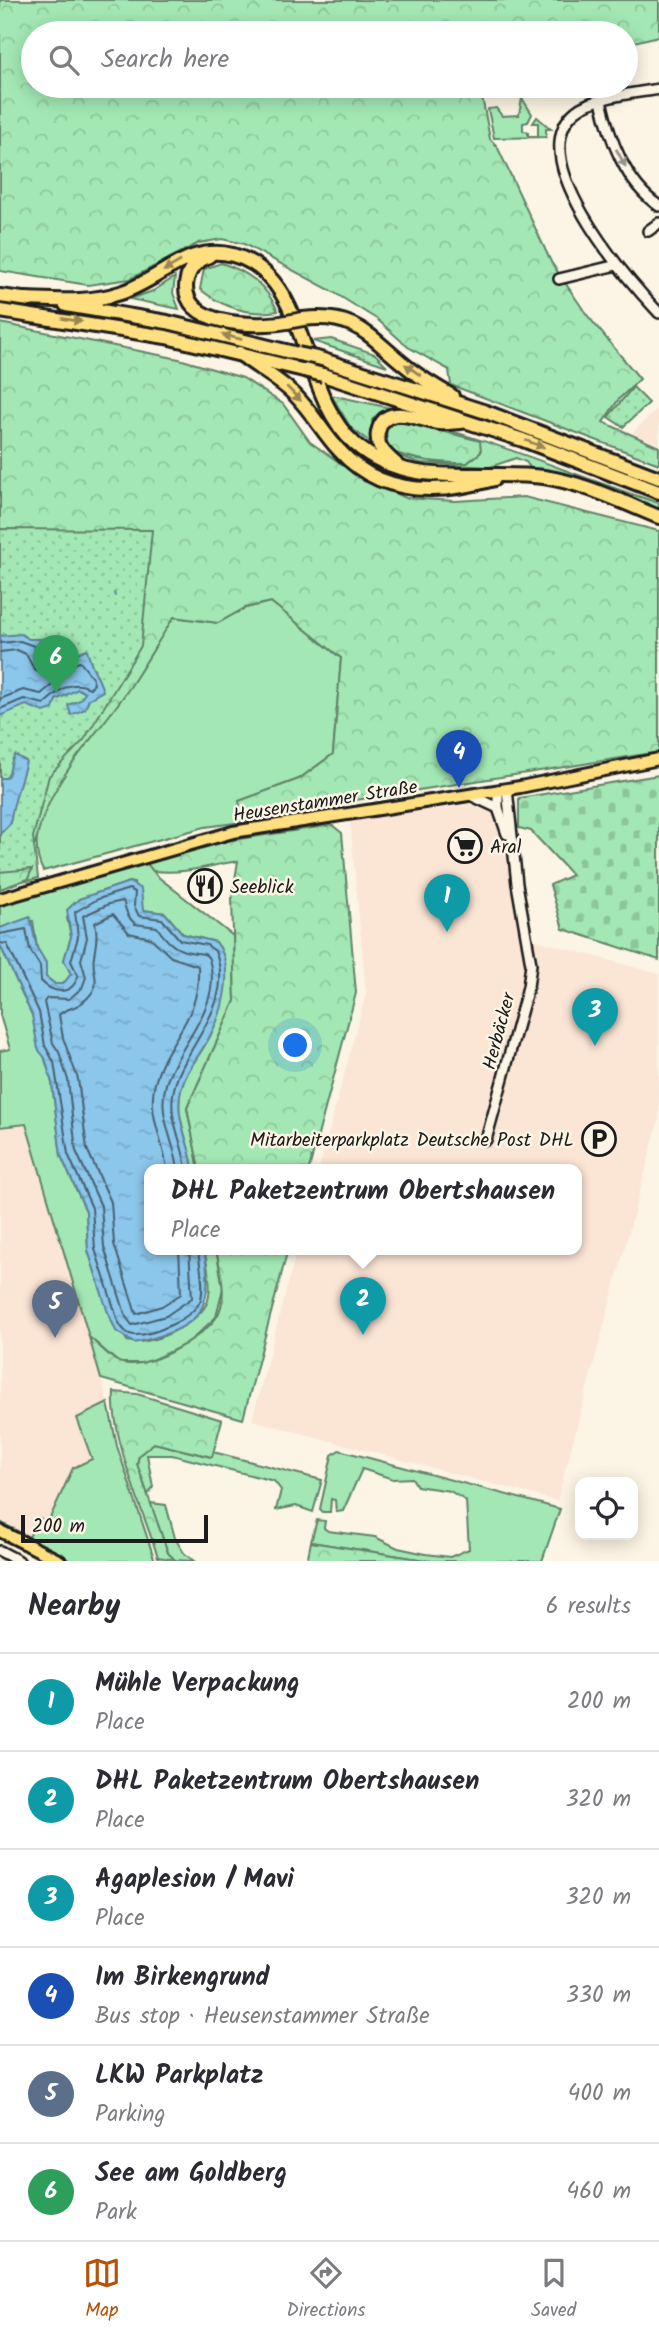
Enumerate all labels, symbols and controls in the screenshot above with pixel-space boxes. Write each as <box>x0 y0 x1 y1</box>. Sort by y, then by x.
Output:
search box <box>21 21 638 98</box>
text: Search here <box>101 39 229 81</box>
icon: search <box>45 41 83 79</box>
one-way arrow <box>615 149 627 168</box>
one-way arrow <box>163 260 182 272</box>
one-way arrow <box>61 315 83 326</box>
one-way arrow <box>221 331 243 342</box>
one-way arrow <box>404 363 422 377</box>
one-way arrow <box>285 385 302 402</box>
one-way arrow <box>525 439 546 450</box>
pin: 6 <box>33 635 79 693</box>
pin: 4 <box>436 730 482 788</box>
street label: Heusenstammer Straße <box>231 772 420 831</box>
supermarket icon: Aral <box>446 827 484 865</box>
place label: Aral <box>490 833 522 863</box>
restaurant icon: Seeblick <box>186 867 224 905</box>
place label: Seeblick <box>230 873 294 903</box>
pin: 1 <box>424 874 470 932</box>
street label: Herbäcker <box>475 988 525 1073</box>
pin: 3 <box>572 988 618 1046</box>
your location <box>278 1028 312 1062</box>
parking icon: Mitarbeiterparkplatz Deutsche Post DHL <box>580 1120 618 1158</box>
place label: Mitarbeiterparkplatz Deutsche Post DHL <box>250 1126 574 1156</box>
popup <box>144 1164 582 1255</box>
text: DHL Paketzentrum Obertshausen <box>171 1171 555 1213</box>
text: Place <box>171 1213 220 1249</box>
pin: 2 <box>340 1277 386 1335</box>
pin: 5 <box>32 1280 78 1338</box>
map controls <box>575 1477 638 1540</box>
button: locate <box>575 1477 638 1540</box>
scale bar <box>21 1512 208 1544</box>
text: 200 m <box>32 1512 85 1542</box>
text: Nearby <box>28 1583 120 1631</box>
text: 6 results <box>546 1589 631 1625</box>
text: Mühle Verpackung <box>95 1663 300 1705</box>
text: 1 <box>48 1684 54 1720</box>
text: 200 m <box>567 1684 631 1720</box>
text: Place <box>95 1705 145 1741</box>
text: DHL Paketzentrum Obertshausen <box>95 1761 479 1803</box>
text: 2 <box>44 1782 58 1818</box>
text: 320 m <box>565 1782 631 1818</box>
text: Place <box>95 1803 145 1839</box>
text: Agaplesion / Mavi <box>95 1859 294 1901</box>
text: 3 <box>45 1880 57 1916</box>
text: 320 m <box>565 1880 631 1916</box>
text: Place <box>95 1901 145 1937</box>
text: Im Birkengrund <box>95 1957 270 1999</box>
text: 4 <box>45 1978 57 2014</box>
text: 330 m <box>566 1978 631 2014</box>
text: Bus stop · Heusenstammer Straße <box>95 1999 430 2035</box>
text: LKW Parkplatz <box>95 2055 263 2097</box>
text: 5 <box>45 2076 57 2112</box>
text: 400 m <box>568 2076 631 2112</box>
text: Parking <box>95 2097 165 2133</box>
text: See am Goldberg <box>95 2153 287 2195</box>
text: 6 <box>45 2174 57 2210</box>
text: 460 m <box>567 2174 631 2210</box>
text: Park <box>95 2195 137 2231</box>
tab: Map <box>83 2254 121 2326</box>
tab: Directions <box>287 2254 365 2326</box>
tab: Saved <box>531 2254 576 2326</box>

